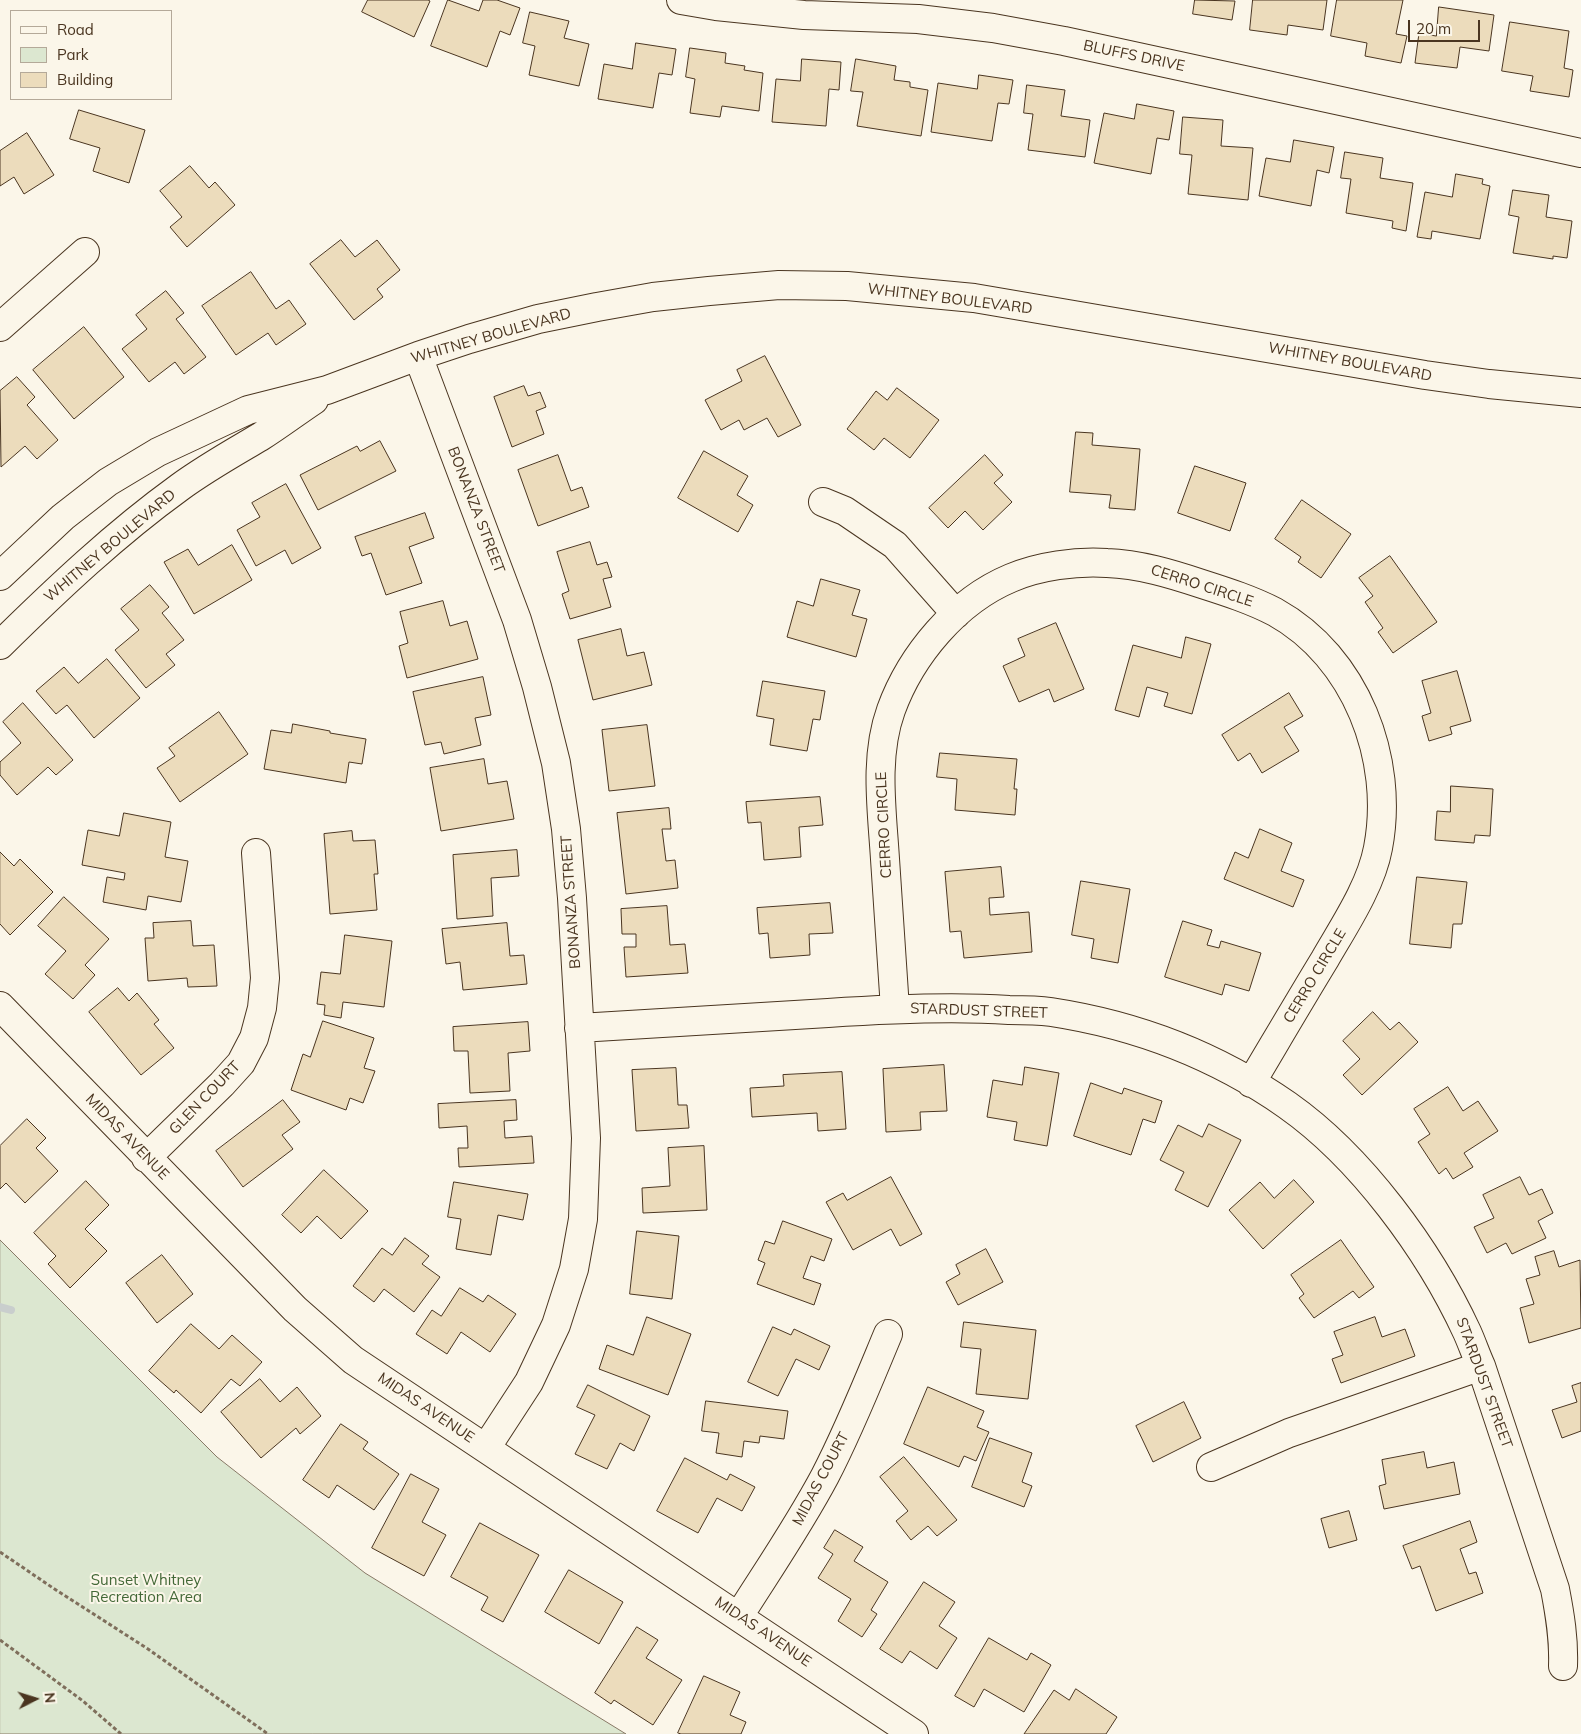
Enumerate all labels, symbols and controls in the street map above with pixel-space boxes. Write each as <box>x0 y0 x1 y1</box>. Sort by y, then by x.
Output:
legend <box>10 10 172 100</box>
scale bar <box>1411 10 1484 42</box>
text: 20 m <box>1416 19 1451 38</box>
text: Road <box>57 20 94 39</box>
street label: BLUFFS DRIVE <box>1082 36 1186 76</box>
text: Park <box>57 45 89 64</box>
text: Building <box>57 70 113 89</box>
street label: WHITNEY BOULEVARD <box>867 280 1033 318</box>
street label: WHITNEY BOULEVARD <box>409 304 573 368</box>
street label: WHITNEY BOULEVARD <box>1267 339 1433 385</box>
street label: BONANZA STREET <box>444 444 508 576</box>
street label: WHITNEY BOULEVARD <box>41 486 179 606</box>
street label: CERRO CIRCLE <box>1148 561 1256 611</box>
street label: CERRO CIRCLE <box>872 771 896 879</box>
street label: BONANZA STREET <box>557 835 585 969</box>
street label: CERRO CIRCLE <box>1280 926 1350 1026</box>
street label: STARDUST STREET <box>910 1000 1048 1022</box>
street label: GLEN COURT <box>166 1058 244 1138</box>
street label: MIDAS AVENUE <box>81 1090 173 1184</box>
street label: STARDUST STREET <box>1452 1315 1516 1451</box>
street label: MIDAS AVENUE <box>374 1369 478 1447</box>
street label: MIDAS COURT <box>789 1429 853 1529</box>
park label: Sunset Whitney Recreation Area <box>90 1571 202 1606</box>
street label: MIDAS AVENUE <box>711 1593 815 1671</box>
north arrow <box>10 1674 60 1724</box>
text: N <box>41 1692 59 1704</box>

